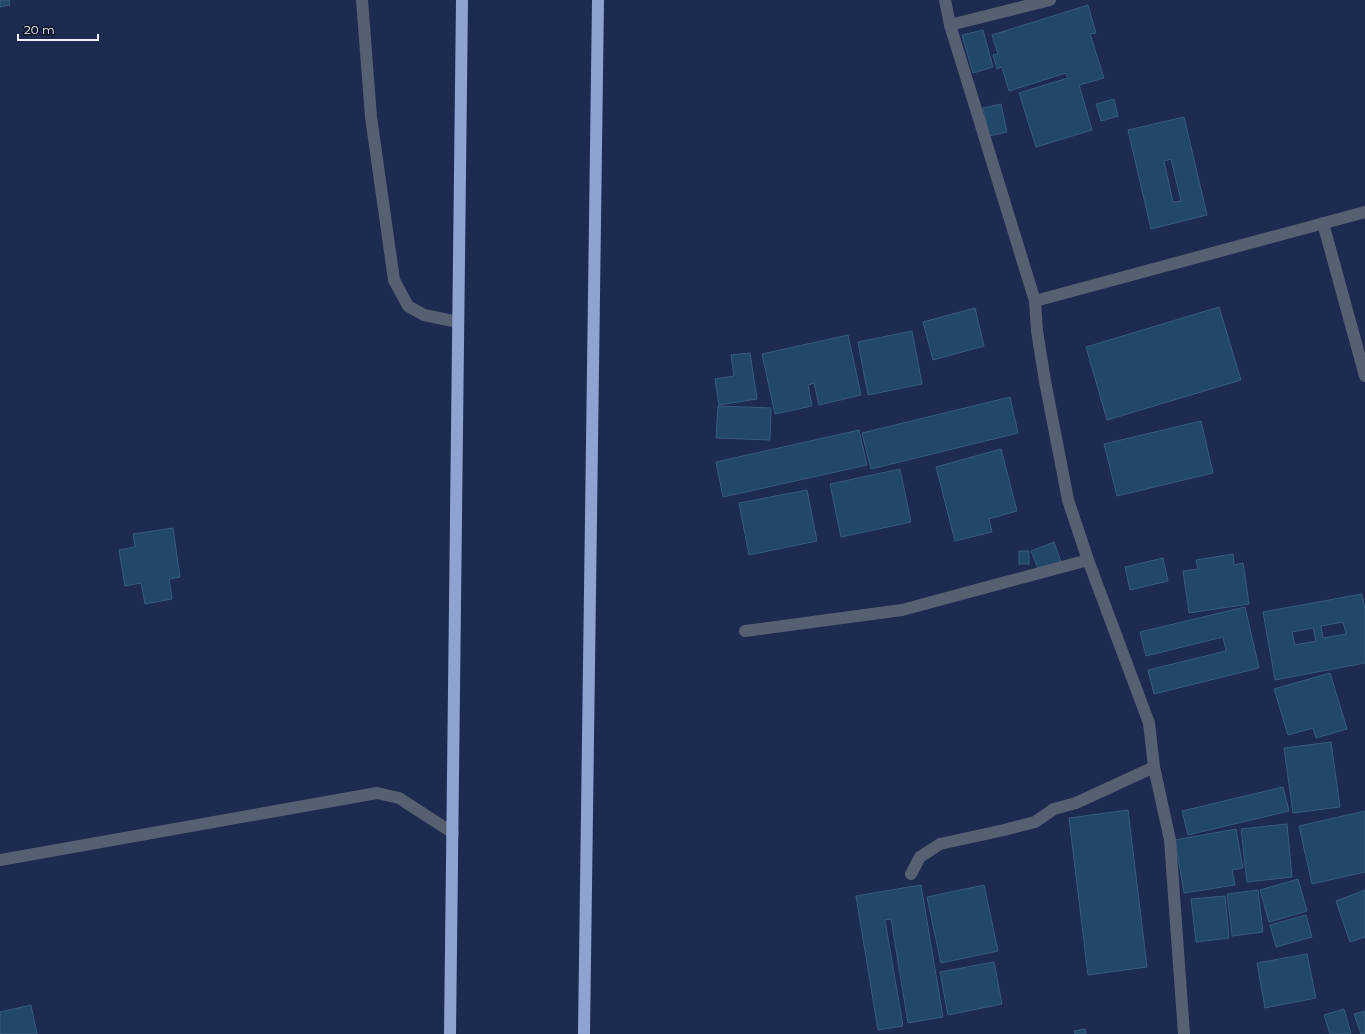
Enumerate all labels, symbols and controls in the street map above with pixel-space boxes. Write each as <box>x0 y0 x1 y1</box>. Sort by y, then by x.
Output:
scale bar <box>18 16 98 42</box>
text: 20 m <box>24 22 55 37</box>

